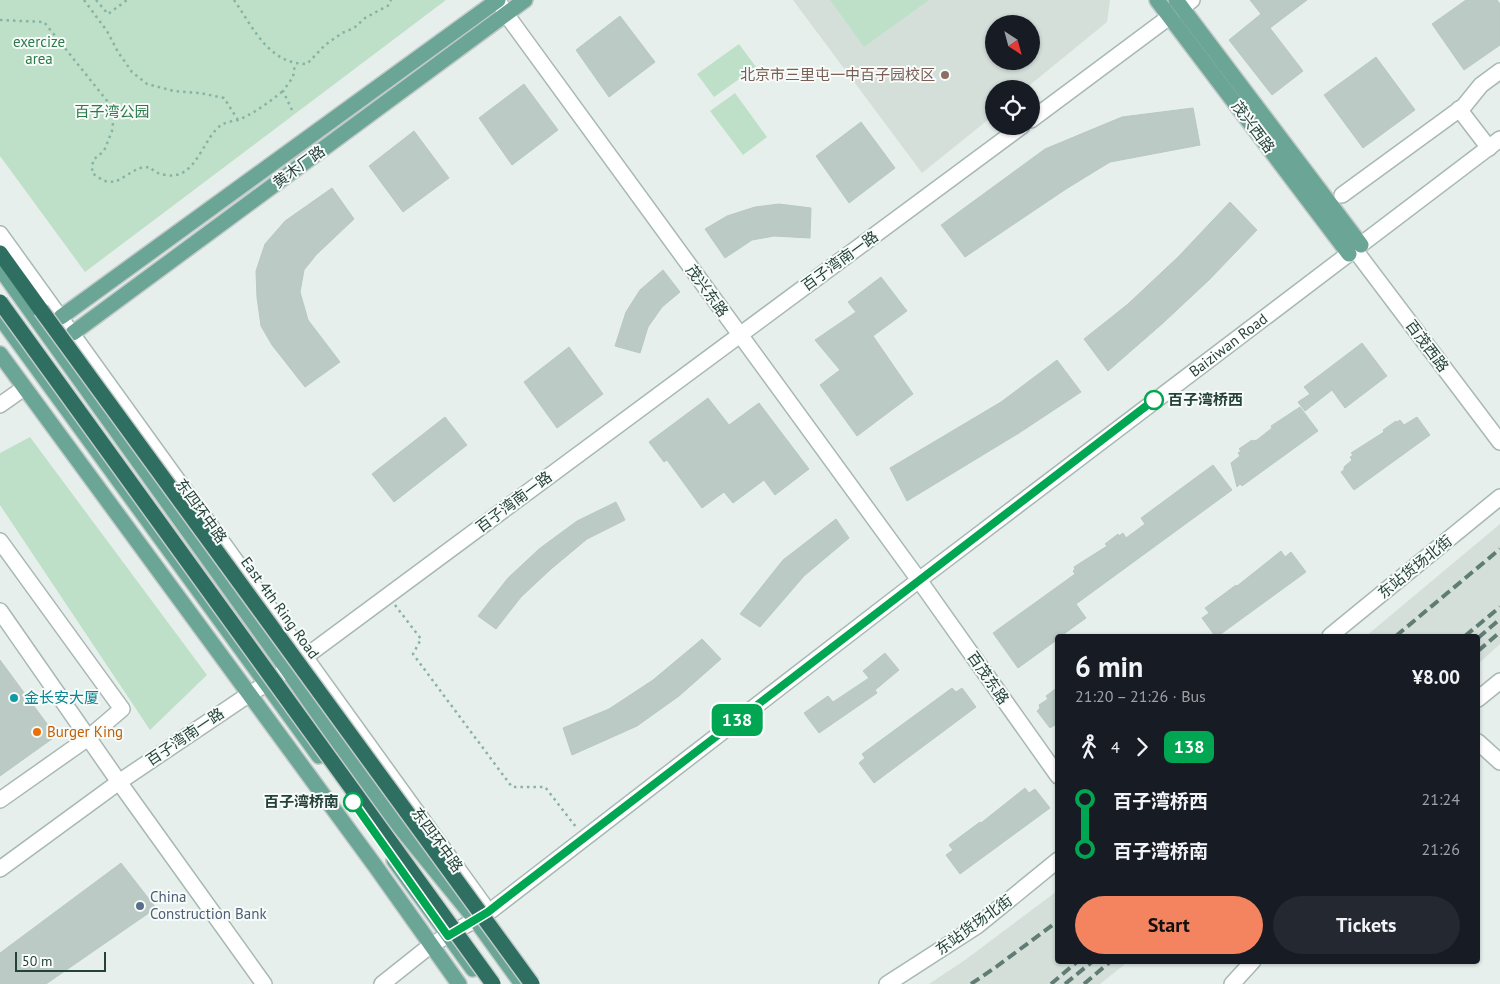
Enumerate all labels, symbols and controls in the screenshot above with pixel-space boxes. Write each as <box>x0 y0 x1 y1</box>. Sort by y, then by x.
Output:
north arrow <box>985 15 1040 70</box>
map controls <box>985 15 1040 135</box>
park label: exercize area <box>13 32 65 68</box>
place label: 北京市三里屯一中百子园校区 <box>740 65 935 84</box>
marker: 北京市三里屯一中百子园校区 <box>939 69 951 81</box>
button: locate <box>985 80 1040 135</box>
street label: 茂兴西路 <box>1228 97 1279 156</box>
park label: 百子湾公园 <box>74 102 150 121</box>
street label: 黄木厂路 <box>269 141 329 192</box>
street label: 百子湾南一路 <box>798 226 882 295</box>
street label: 茂兴东路 <box>682 261 733 321</box>
street label: Baiziwan Road <box>1185 309 1271 381</box>
street label: 百茂西路 <box>1402 316 1453 375</box>
marker: 百子湾桥西 <box>1144 390 1164 410</box>
place label: 百子湾桥西 <box>1168 390 1243 409</box>
street label: 百子湾南一路 <box>472 467 555 536</box>
street label: 东四环中路 <box>172 475 231 547</box>
street label: 东站货场北街 <box>1374 531 1456 602</box>
street label: East 4th Ring Road <box>237 553 324 662</box>
street label: 百茂东路 <box>963 648 1013 708</box>
text: 6 min <box>1075 648 1143 685</box>
text: ¥8.00 <box>1412 665 1460 689</box>
text: 21:20 – 21:26 · Bus <box>1075 686 1206 706</box>
place label: 金长安大厦 <box>24 688 99 707</box>
marker: 金长安大厦 <box>8 692 20 704</box>
street label: 百子湾南一路 <box>142 704 227 770</box>
line badge: 138 <box>708 704 766 736</box>
text: 138 <box>722 708 752 731</box>
place label: Burger King <box>47 722 123 741</box>
marker: Burger King <box>31 726 43 738</box>
icon: walk <box>1075 733 1103 761</box>
icon: forward <box>1128 733 1156 761</box>
text: 138 <box>1174 735 1204 758</box>
text: 4 <box>1111 737 1120 757</box>
text: 百子湾桥西 <box>1113 789 1208 813</box>
text: 21:24 <box>1422 789 1460 809</box>
place label: 百子湾桥南 <box>264 792 339 811</box>
marker: 百子湾桥南 <box>343 792 363 812</box>
street label: 东四环中路 <box>408 804 467 876</box>
text: 百子湾桥南 <box>1113 839 1208 863</box>
text: 21:26 <box>1422 839 1460 859</box>
place label: China Construction Bank <box>150 887 267 923</box>
street label: 东站货场北街 <box>932 890 1016 959</box>
button: Start <box>1075 896 1263 954</box>
button: Tickets <box>1273 896 1460 954</box>
marker: China Construction Bank <box>134 900 146 912</box>
scale bar <box>15 949 106 972</box>
text: 50 m <box>22 952 52 970</box>

